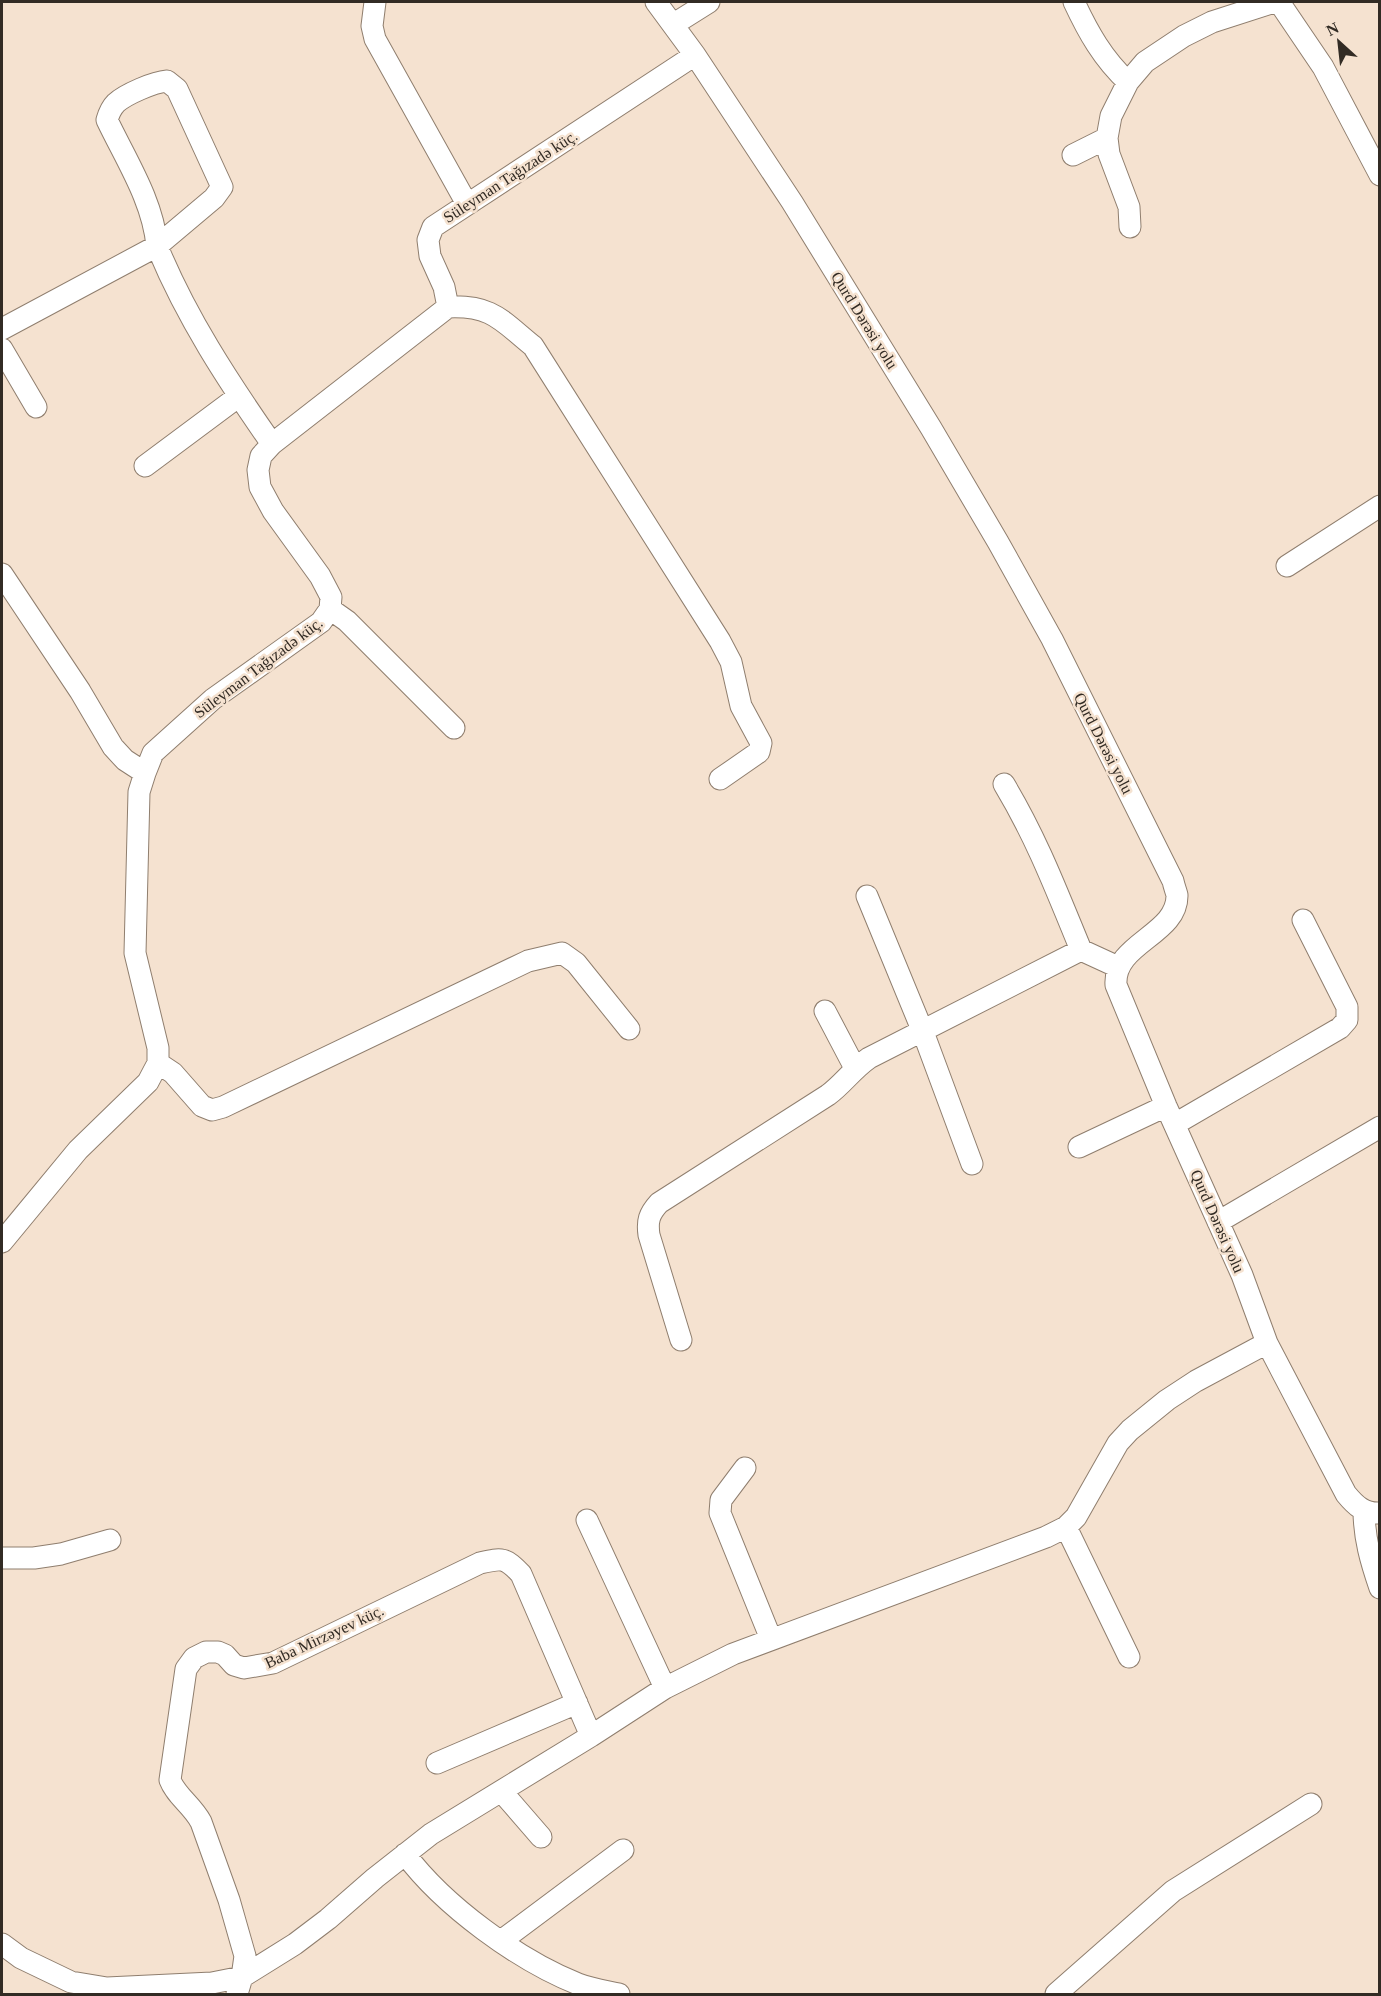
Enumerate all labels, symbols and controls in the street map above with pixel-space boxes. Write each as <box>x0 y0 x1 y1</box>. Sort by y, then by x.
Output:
north arrow <box>1309 12 1369 72</box>
text: N <box>1323 19 1342 39</box>
street label: Süleyman Tağızadə küç. <box>440 127 581 227</box>
street label: Qurd Dərəsi yolu <box>827 269 901 372</box>
street label: Süleyman Tağızadə küç. <box>191 614 326 722</box>
street label: Qurd Dərəsi yolu <box>1070 690 1136 797</box>
street label: Qurd Dərəsi yolu <box>1186 1167 1248 1276</box>
street label: Baba Mirzəyev küç. <box>262 1601 387 1672</box>

